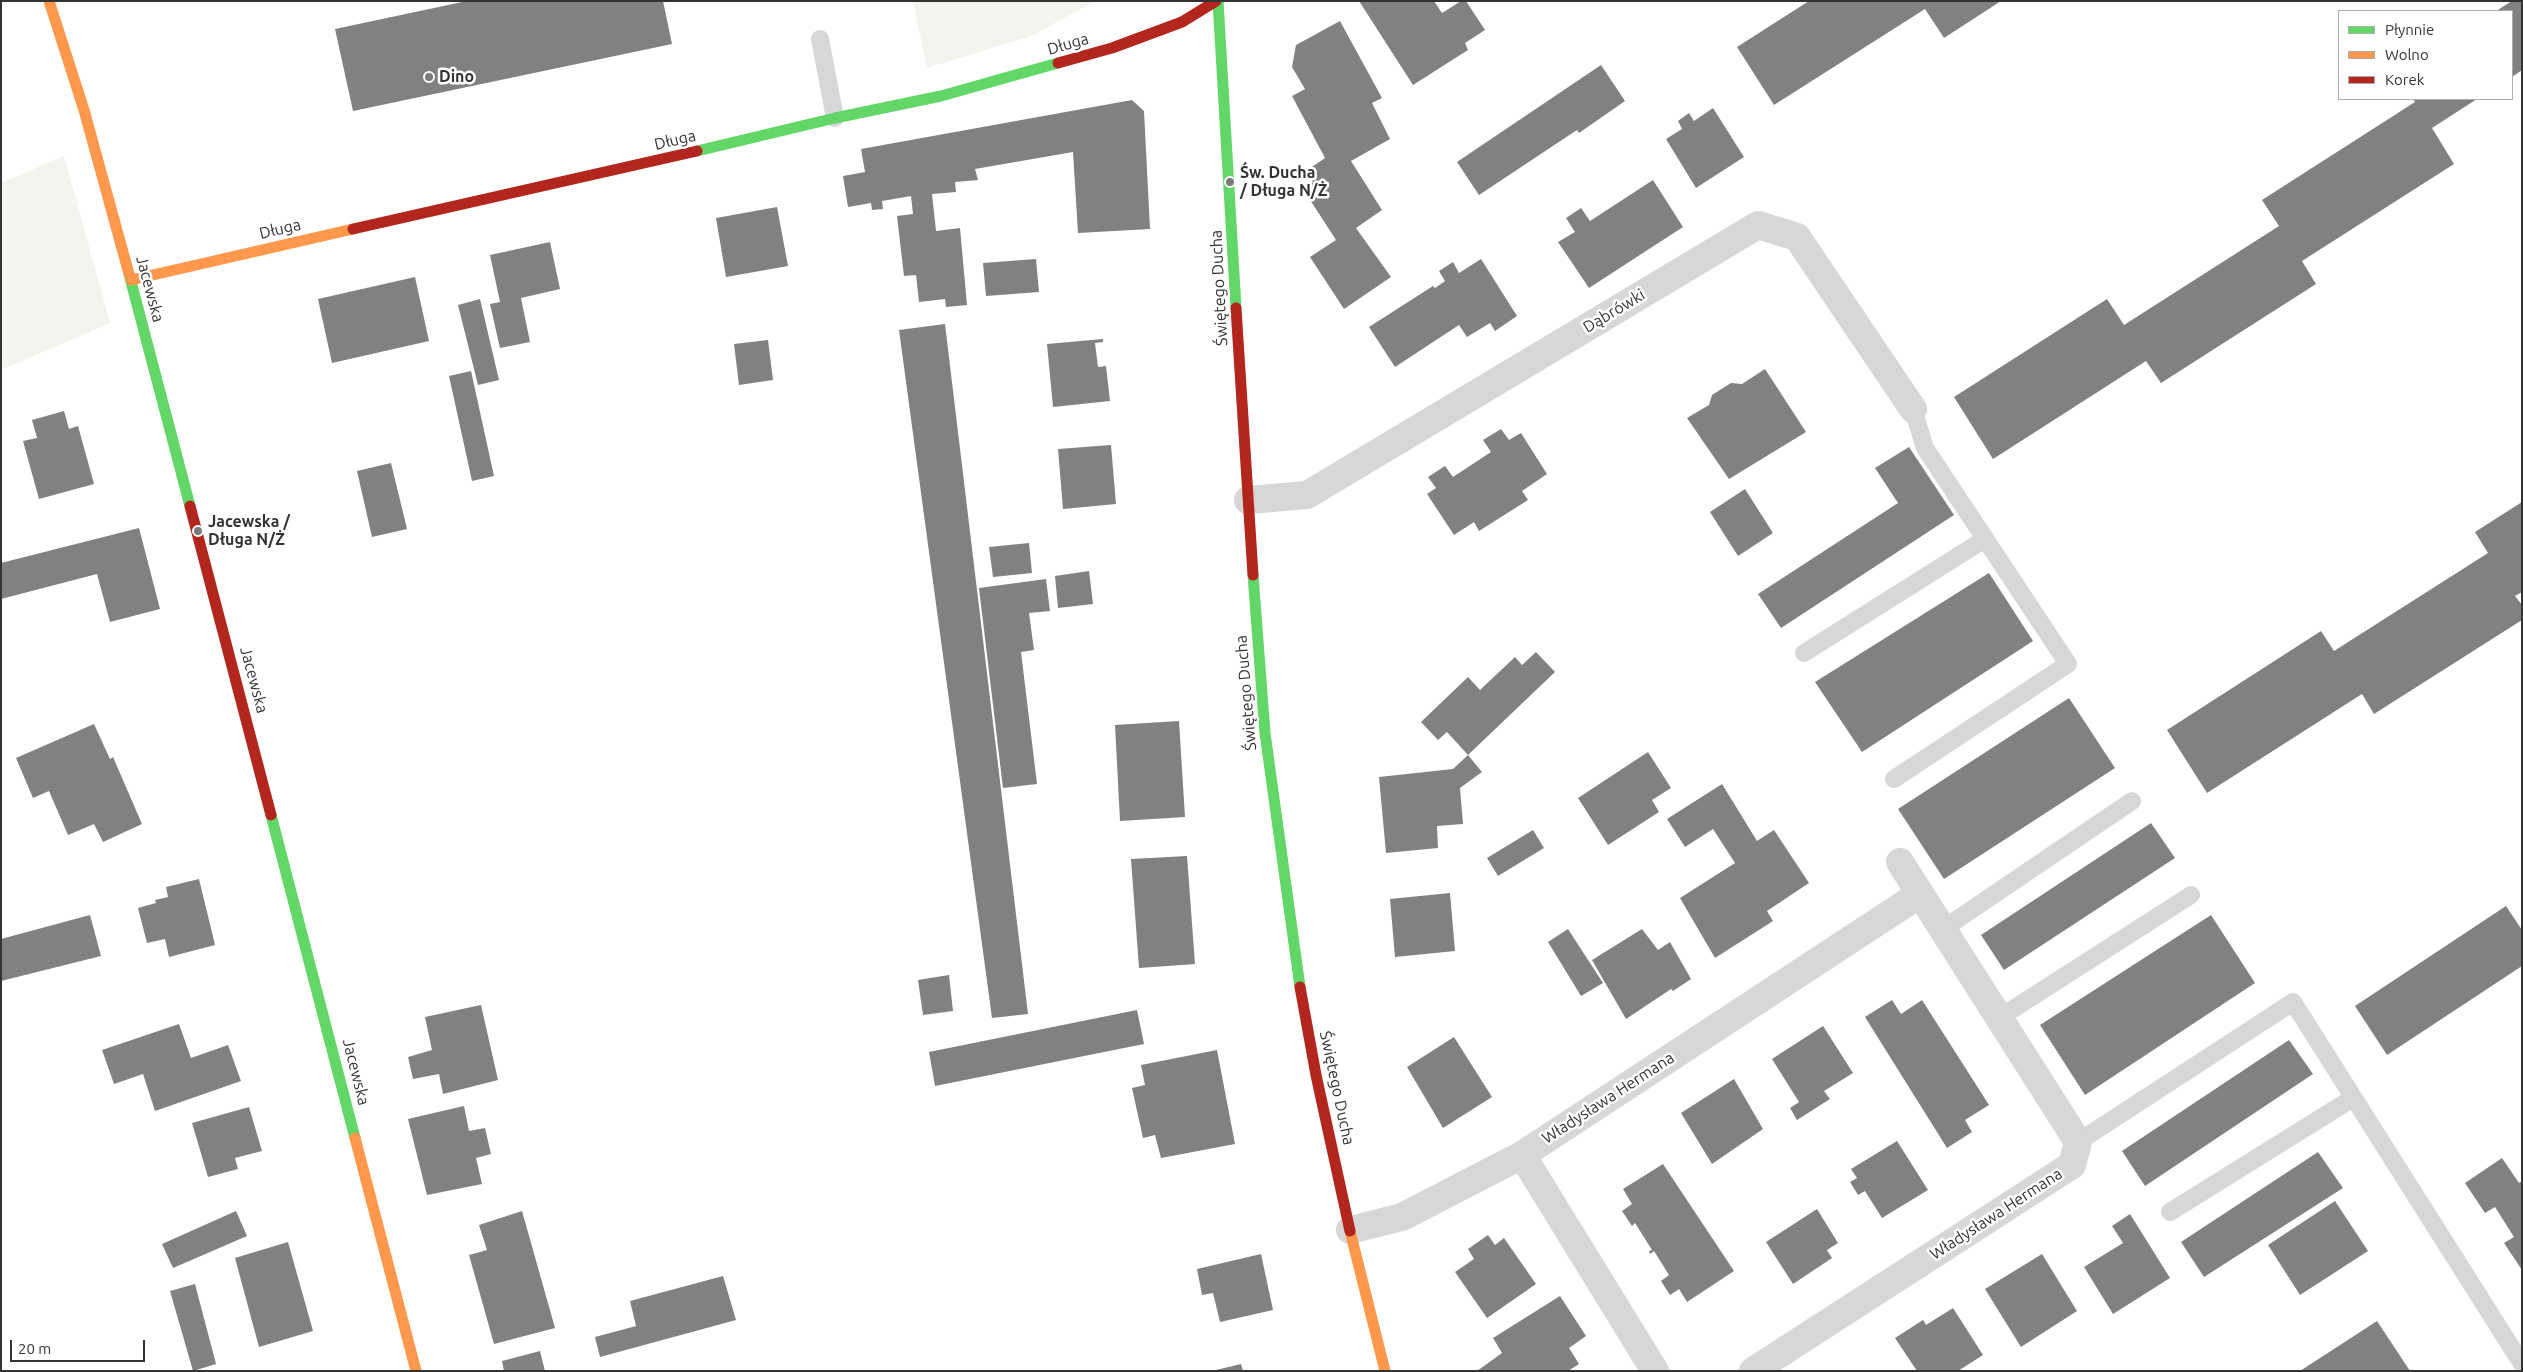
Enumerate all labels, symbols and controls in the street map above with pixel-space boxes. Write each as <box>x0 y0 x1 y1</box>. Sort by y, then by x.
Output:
legend <box>2338 10 2513 100</box>
text: Płynnie <box>2385 21 2434 38</box>
street label: Długa <box>1045 29 1091 59</box>
text: Wolno <box>2385 46 2429 63</box>
place label: Dino <box>439 67 474 87</box>
marker: Dino <box>423 71 435 83</box>
text: Korek <box>2385 71 2424 88</box>
street label: Długa <box>652 126 698 154</box>
place label: Św. Ducha / Długa N/Ż <box>1240 163 1327 201</box>
marker: Św. Ducha / Długa N/Ż <box>1224 176 1236 188</box>
street label: Długa <box>257 215 303 243</box>
street label: Świętego Ducha <box>1206 230 1232 346</box>
street label: Jacewska <box>132 254 168 324</box>
street label: Dąbrówki <box>1580 285 1648 337</box>
place label: Jacewska / Długa N/Ż <box>208 512 290 550</box>
marker: Jacewska / Długa N/Ż <box>192 525 204 537</box>
street label: Świętego Ducha <box>1231 634 1261 752</box>
street label: Jacewska <box>236 645 272 715</box>
street label: Świętego Ducha <box>1316 1029 1358 1147</box>
street label: Jacewska <box>338 1037 374 1107</box>
street label: Władysława Hermana <box>1538 1048 1678 1148</box>
street label: Władysława Hermana <box>1926 1164 2066 1264</box>
scale bar <box>12 1330 148 1362</box>
text: 20 m <box>18 1340 51 1357</box>

